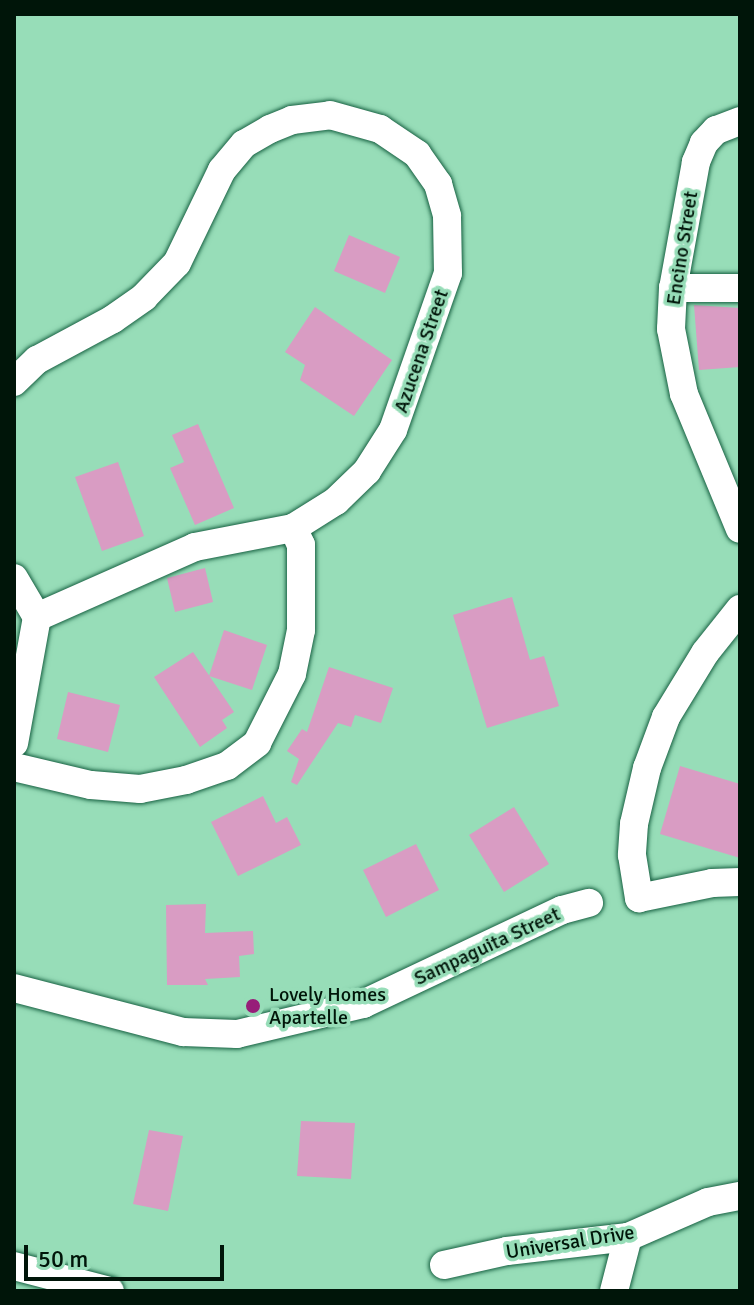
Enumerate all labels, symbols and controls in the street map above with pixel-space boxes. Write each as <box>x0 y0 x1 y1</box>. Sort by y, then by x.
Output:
street label: Encino Street <box>661 189 703 307</box>
street label: Azucena Street <box>389 286 453 416</box>
street label: Sampaguita Street <box>410 902 564 990</box>
place label: Lovely Homes Apartelle <box>269 982 386 1029</box>
marker: Lovely Homes Apartelle <box>244 997 262 1015</box>
street label: Universal Drive <box>504 1220 636 1264</box>
scale bar <box>28 1229 228 1279</box>
text: 50 m <box>38 1244 88 1274</box>

